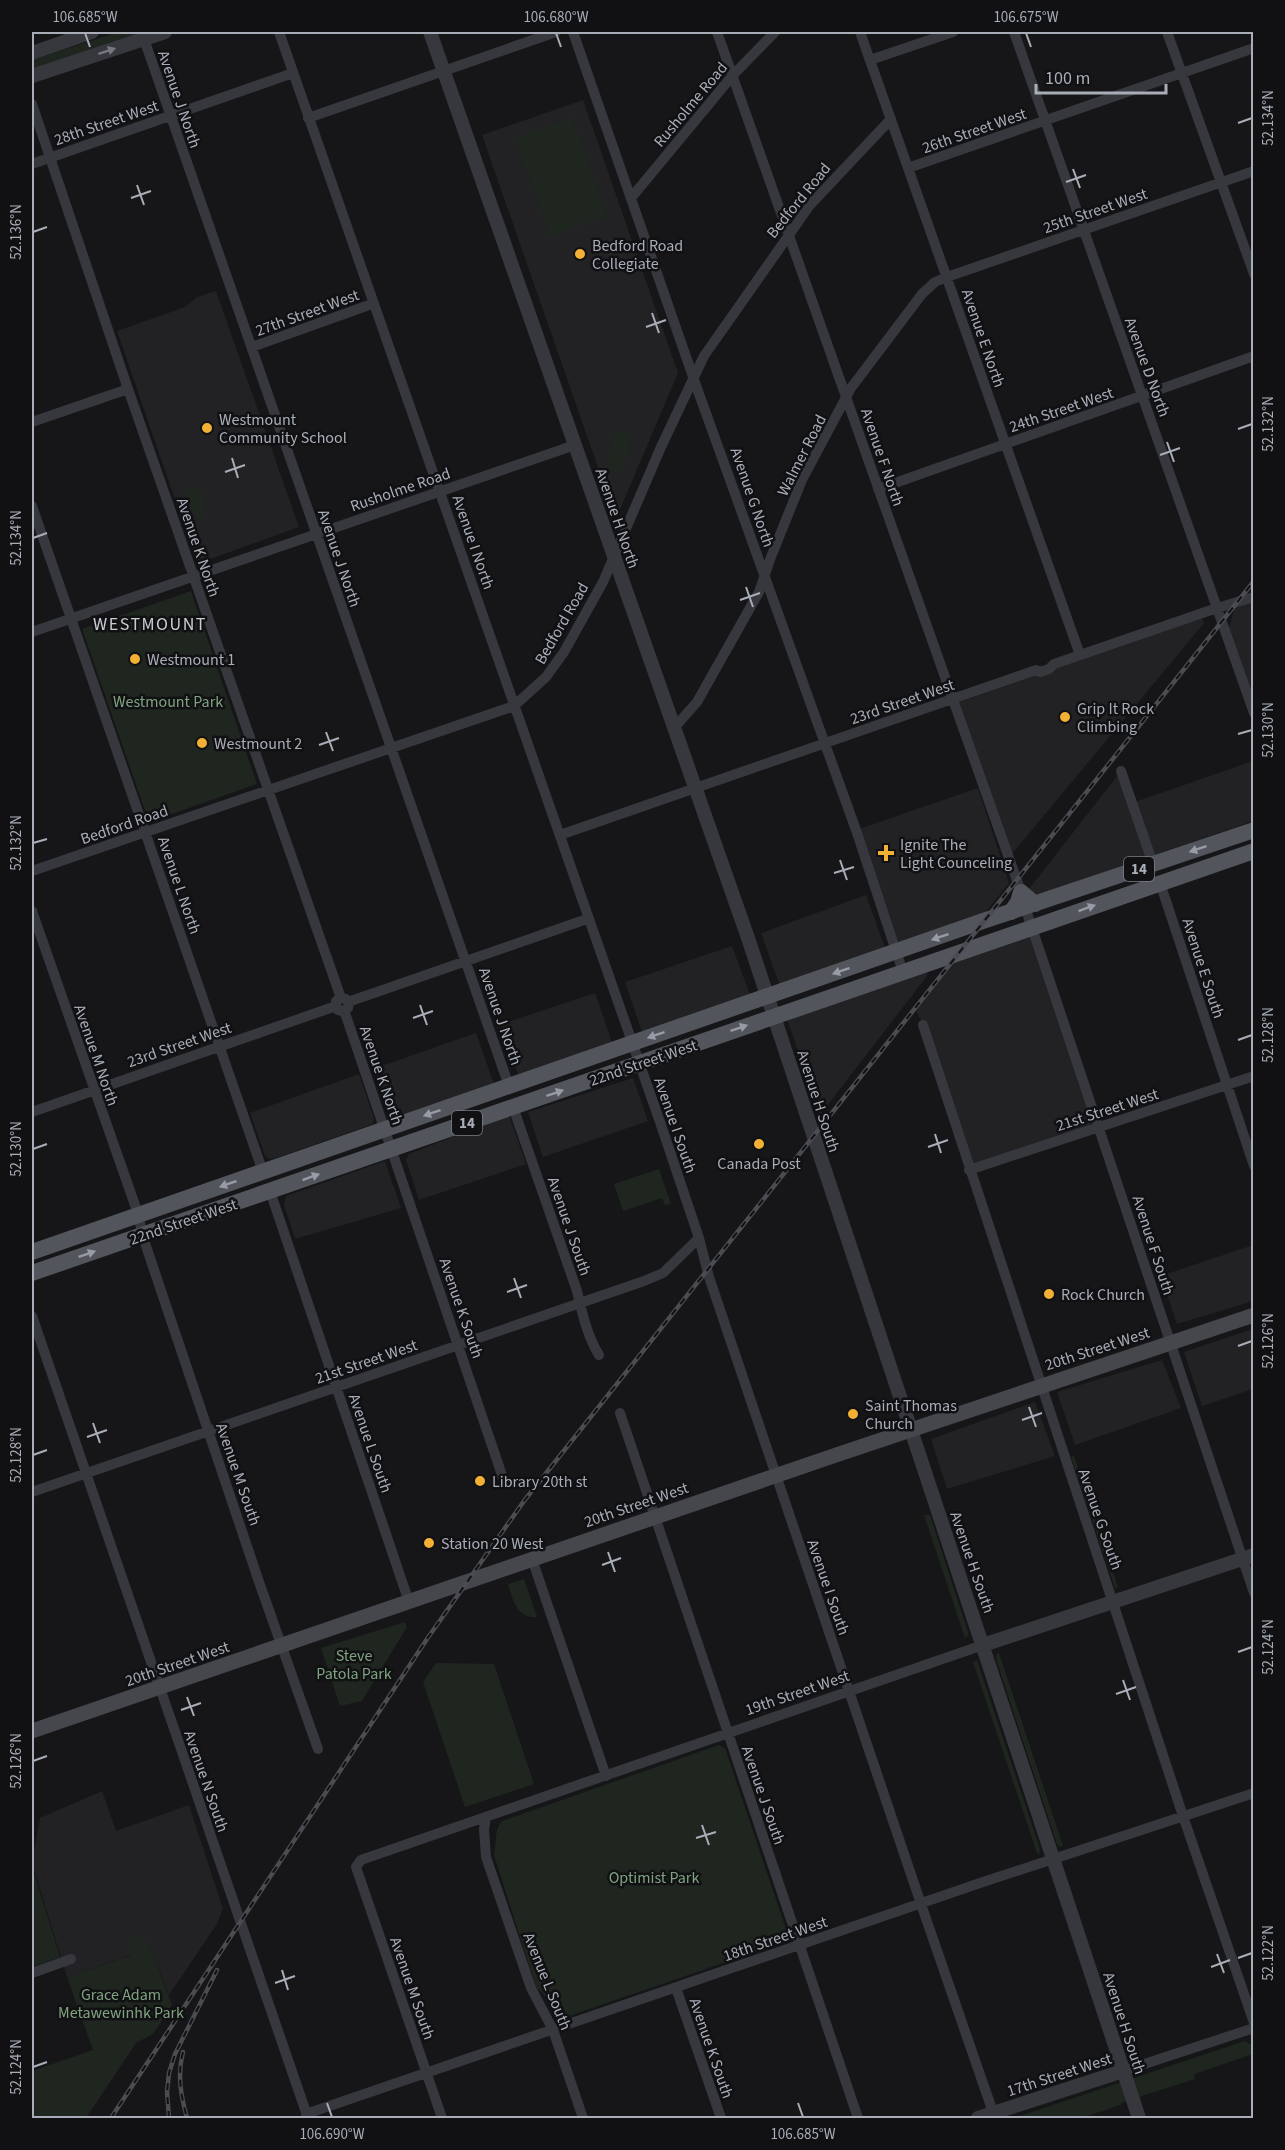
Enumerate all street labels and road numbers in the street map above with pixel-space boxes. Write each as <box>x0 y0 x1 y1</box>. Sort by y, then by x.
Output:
street label: Avenue J North <box>152 47 206 151</box>
street label: Rusholme Road <box>649 57 733 152</box>
street label: 28th Street West <box>51 95 162 151</box>
street label: 26th Street West <box>919 103 1030 159</box>
street label: Bedford Road <box>762 158 836 243</box>
street label: 25th Street West <box>1040 183 1151 239</box>
street label: 27th Street West <box>252 284 363 342</box>
street label: Avenue E North <box>956 286 1010 391</box>
street label: Avenue D North <box>1119 315 1175 420</box>
street label: 24th Street West <box>1006 382 1117 438</box>
street label: Avenue F North <box>855 405 909 509</box>
street label: Walmer Road <box>772 411 832 500</box>
street label: Avenue G North <box>725 444 779 550</box>
street label: Rusholme Road <box>347 462 453 517</box>
street label: Avenue H North <box>590 465 645 571</box>
street label: Avenue I North <box>447 492 500 593</box>
street label: Avenue K North <box>171 495 225 600</box>
street label: Avenue J North <box>312 506 366 610</box>
street label: Bedford Road <box>530 578 594 669</box>
street label: 23rd Street West <box>847 674 958 730</box>
street label: Bedford Road <box>78 800 171 850</box>
street label: Avenue L North <box>152 833 206 937</box>
road number: 14 <box>1124 857 1154 881</box>
street label: Avenue E South <box>1176 915 1230 1021</box>
street label: Avenue J North <box>473 964 527 1068</box>
street label: Avenue M North <box>68 1002 124 1109</box>
street label: 23rd Street West <box>124 1017 235 1073</box>
street label: Avenue K North <box>354 1023 408 1128</box>
street label: 22nd Street West <box>587 1034 701 1092</box>
street label: Avenue H South <box>791 1047 845 1155</box>
street label: Avenue I South <box>648 1074 702 1176</box>
street label: 21st Street West <box>1053 1083 1162 1137</box>
road number: 14 <box>452 1111 482 1135</box>
street label: Avenue J South <box>542 1174 596 1279</box>
street label: 22nd Street West <box>127 1193 241 1251</box>
street label: Avenue F South <box>1127 1193 1180 1298</box>
street label: Avenue K South <box>434 1255 489 1362</box>
street label: 20th Street West <box>1042 1321 1153 1376</box>
street label: 21st Street West <box>312 1334 421 1390</box>
street label: Avenue L South <box>343 1391 397 1496</box>
street label: Avenue M South <box>210 1420 266 1529</box>
street label: Avenue G South <box>1072 1466 1128 1573</box>
street label: 20th Street West <box>581 1477 692 1533</box>
street label: Avenue H South <box>944 1509 1000 1616</box>
street label: Avenue I South <box>801 1536 855 1638</box>
street label: 20th Street West <box>122 1636 233 1692</box>
street label: 19th Street West <box>742 1665 853 1721</box>
street label: Avenue N South <box>178 1728 234 1835</box>
street label: Avenue J South <box>736 1743 790 1848</box>
street label: 18th Street West <box>720 1911 831 1967</box>
street label: Avenue L South <box>517 1929 577 2033</box>
street label: Avenue M South <box>384 1934 440 2043</box>
street label: Avenue H South <box>1097 1969 1151 2077</box>
street label: Avenue K South <box>684 1995 739 2102</box>
street label: 17th Street West <box>1004 2047 1115 2102</box>

